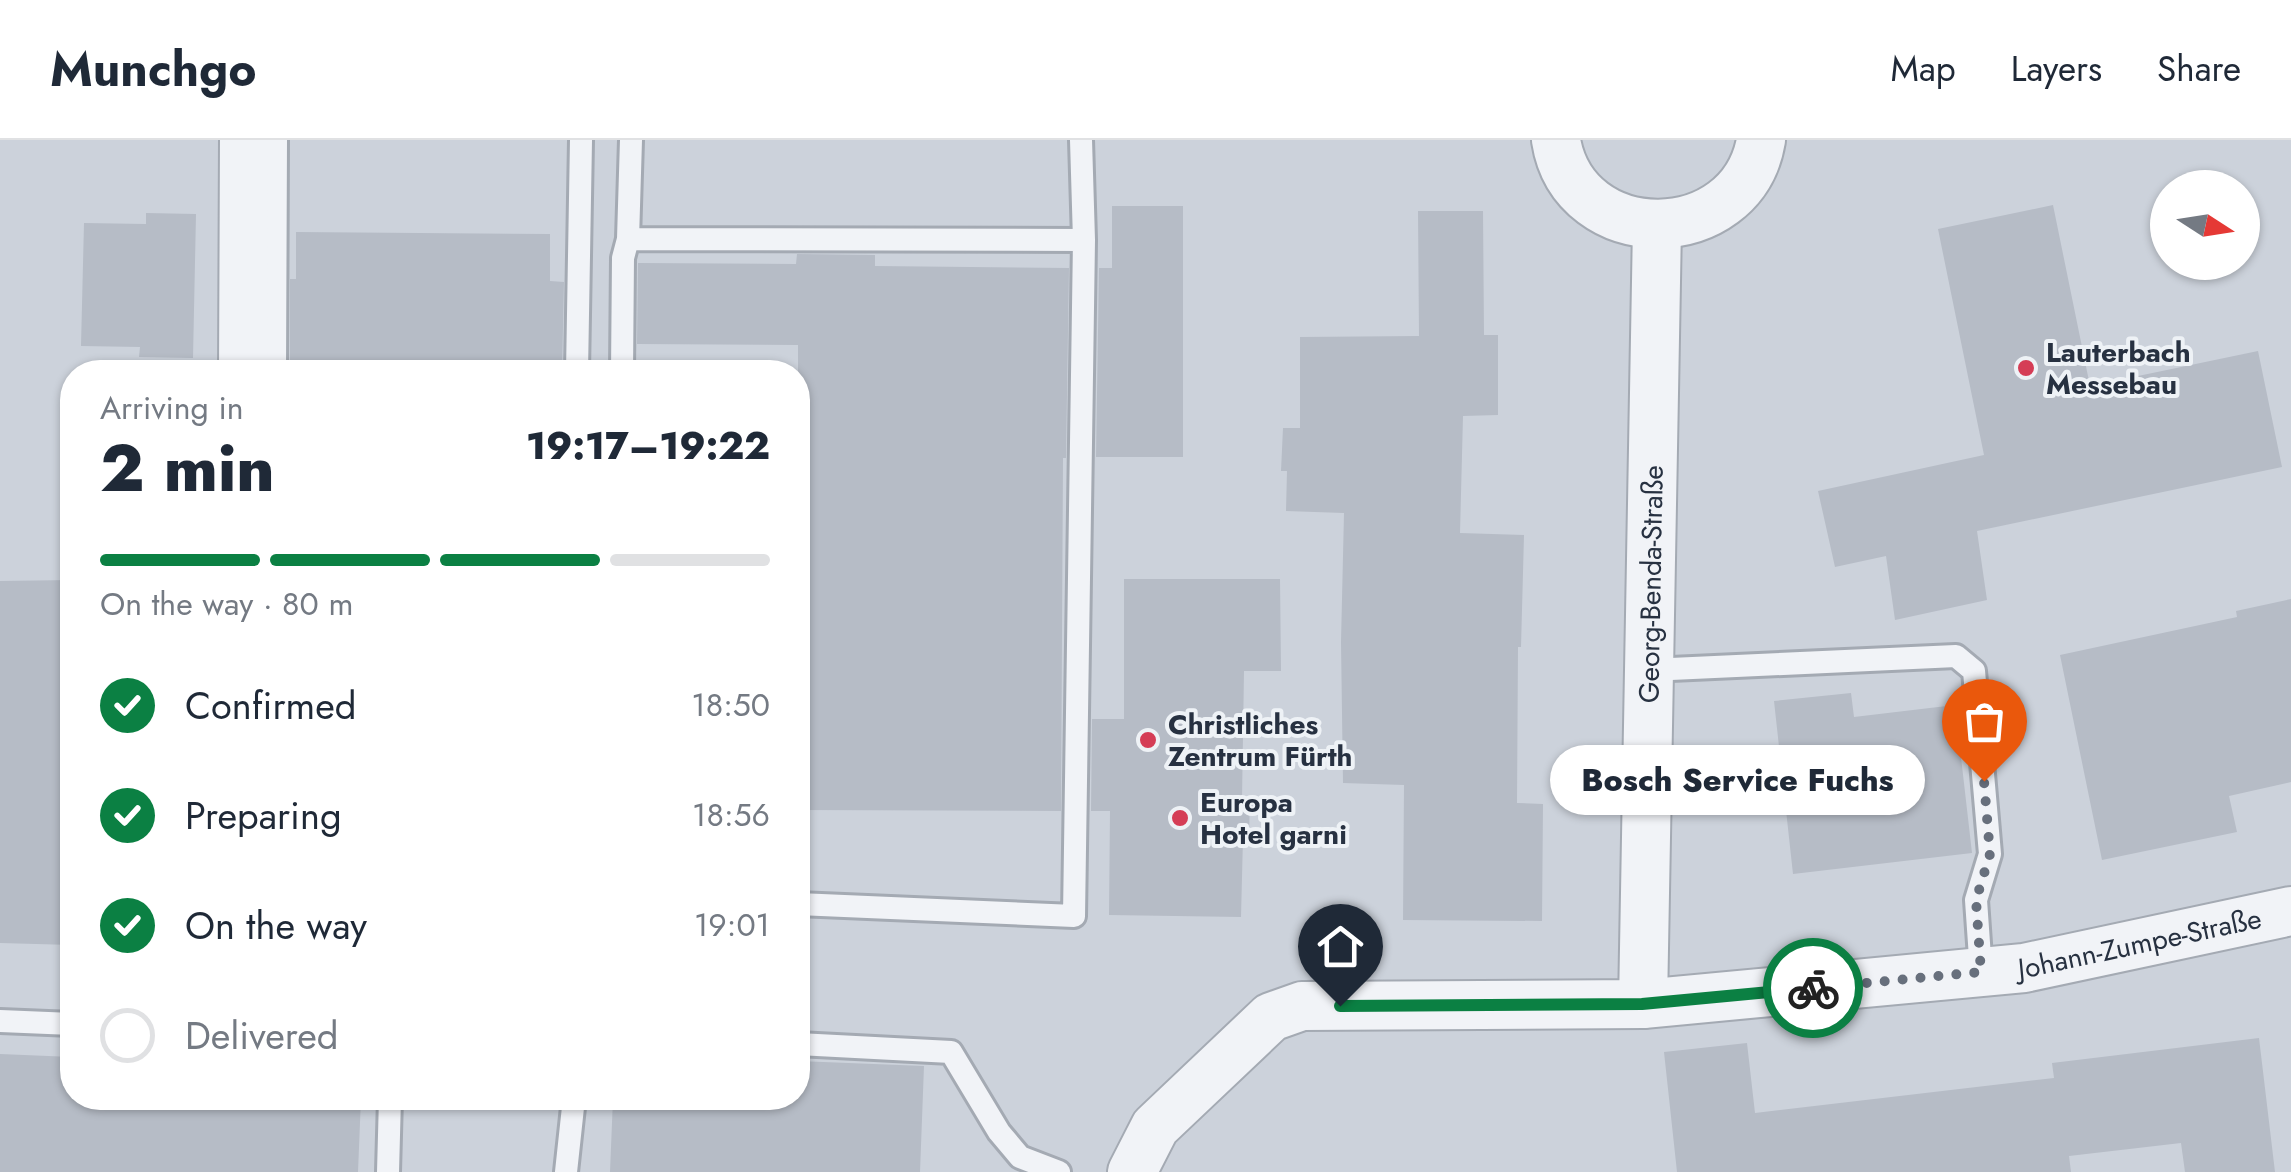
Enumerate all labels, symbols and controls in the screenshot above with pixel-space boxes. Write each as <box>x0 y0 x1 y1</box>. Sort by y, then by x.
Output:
text: Munchgo <box>50 35 257 104</box>
text: Map <box>1891 44 1956 94</box>
text: Layers <box>2011 44 2102 94</box>
text: Share <box>2157 44 2241 94</box>
north arrow <box>2150 170 2260 280</box>
map controls <box>2150 170 2260 280</box>
place label: Lauterbach Messebau <box>2046 332 2191 405</box>
marker: Lauterbach Messebau <box>2015 357 2037 379</box>
text: Arriving in <box>100 385 244 431</box>
text: 19:17–19:22 <box>526 418 770 473</box>
text: 2 min <box>100 421 275 515</box>
street label: Georg-Benda-Straße <box>1628 465 1673 703</box>
text: On the way · 80 m <box>100 581 353 627</box>
icon: check <box>100 678 155 733</box>
text: Confirmed <box>185 678 356 733</box>
pin <box>1942 679 2027 782</box>
text: 18:50 <box>691 682 770 728</box>
icon: bag <box>1957 694 2012 749</box>
place label: Christliches Zentrum Fürth <box>1168 704 1352 777</box>
marker: Christliches Zentrum Fürth <box>1137 729 1159 751</box>
callout: Bosch Service Fuchs <box>1549 746 1924 816</box>
text: Bosch Service Fuchs <box>1581 757 1894 803</box>
place label: Europa Hotel garni <box>1200 782 1347 855</box>
icon: check <box>100 788 155 843</box>
text: Preparing <box>185 788 342 843</box>
text: 18:56 <box>692 792 770 838</box>
marker: Europa Hotel garni <box>1169 807 1191 829</box>
street label: Johann-Zumpe-Straße <box>2012 897 2265 989</box>
icon: check <box>100 898 155 953</box>
text: On the way <box>185 898 367 953</box>
text: 19:01 <box>694 902 770 948</box>
pin <box>1298 904 1383 1007</box>
icon: home <box>1313 919 1368 974</box>
courier <box>1763 938 1863 1038</box>
icon: bike <box>1786 961 1841 1016</box>
text: Delivered <box>185 1008 338 1063</box>

